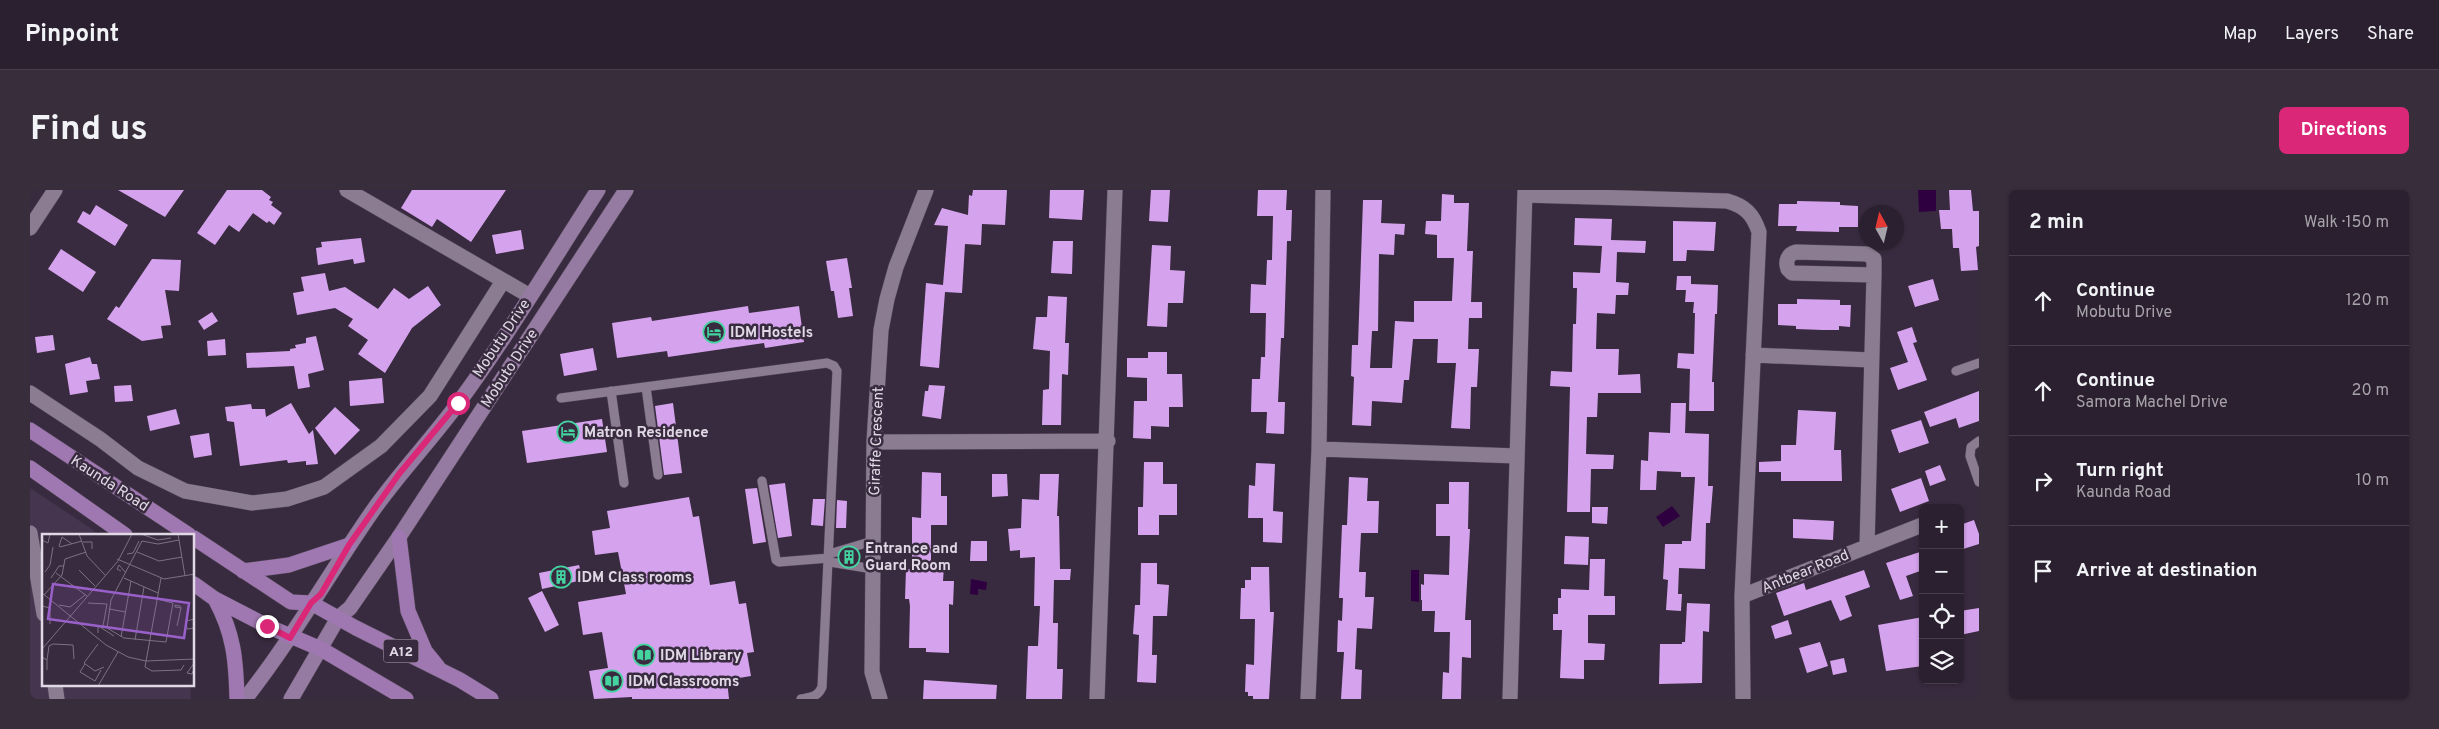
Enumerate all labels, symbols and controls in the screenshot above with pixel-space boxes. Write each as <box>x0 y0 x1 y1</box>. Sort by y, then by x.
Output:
text: Pinpoint <box>25 20 119 50</box>
text: Map <box>2223 23 2257 46</box>
text: Layers <box>2285 23 2339 46</box>
text: Share <box>2367 23 2414 46</box>
button: Directions <box>2279 107 2409 154</box>
text: Find us <box>30 108 148 152</box>
north arrow <box>1859 205 1904 250</box>
text: 2 min <box>2029 209 2084 236</box>
text: Walk · 150 m <box>2304 213 2389 233</box>
text: Continue <box>2076 279 2155 303</box>
icon: ahead <box>2029 287 2057 315</box>
text: 120 m <box>2346 291 2389 311</box>
street label: Mobutu Drive <box>469 296 535 382</box>
text: Mobutu Drive <box>2076 303 2172 323</box>
hotel icon: IDM Hostels <box>702 320 726 344</box>
place label: IDM Hostels <box>730 324 813 343</box>
street label: Mobuto Drive <box>478 326 543 412</box>
text: Continue <box>2076 369 2155 393</box>
icon: ahead <box>2029 377 2057 405</box>
text: 20 m <box>2352 381 2389 401</box>
street label: Giraffe Crescent <box>866 386 889 496</box>
route start <box>447 392 470 415</box>
text: Samora Machel Drive <box>2076 393 2228 413</box>
hotel icon: Matron Residence <box>556 420 580 444</box>
place label: Matron Residence <box>584 424 709 443</box>
street label: Kaunda Road <box>67 452 152 517</box>
text: Turn right <box>2076 459 2164 483</box>
icon: right <box>2029 467 2057 495</box>
text: 10 m <box>2355 471 2389 491</box>
text: Kaunda Road <box>2076 483 2171 503</box>
map controls <box>1919 504 1964 684</box>
button: + <box>1919 504 1964 549</box>
inset map <box>42 534 195 687</box>
place label: Entrance and Guard Room <box>865 540 958 576</box>
building icon: Entrance and Guard Room <box>837 545 861 569</box>
street label: Antbear Road <box>1759 546 1852 599</box>
button: − <box>1919 549 1964 594</box>
icon: arrive <box>2029 557 2057 585</box>
text: Arrive at destination <box>2076 559 2257 583</box>
building icon: IDM Class rooms <box>549 565 573 589</box>
place label: IDM Class rooms <box>577 569 692 588</box>
button: locate <box>1919 594 1964 639</box>
route end <box>256 615 279 638</box>
button: layers <box>1919 639 1964 684</box>
road number: A12 <box>384 640 418 662</box>
library icon: IDM Library <box>632 643 656 667</box>
place label: IDM Library <box>660 647 742 666</box>
library icon: IDM Classrooms <box>600 669 624 693</box>
place label: IDM Classrooms <box>628 673 739 692</box>

